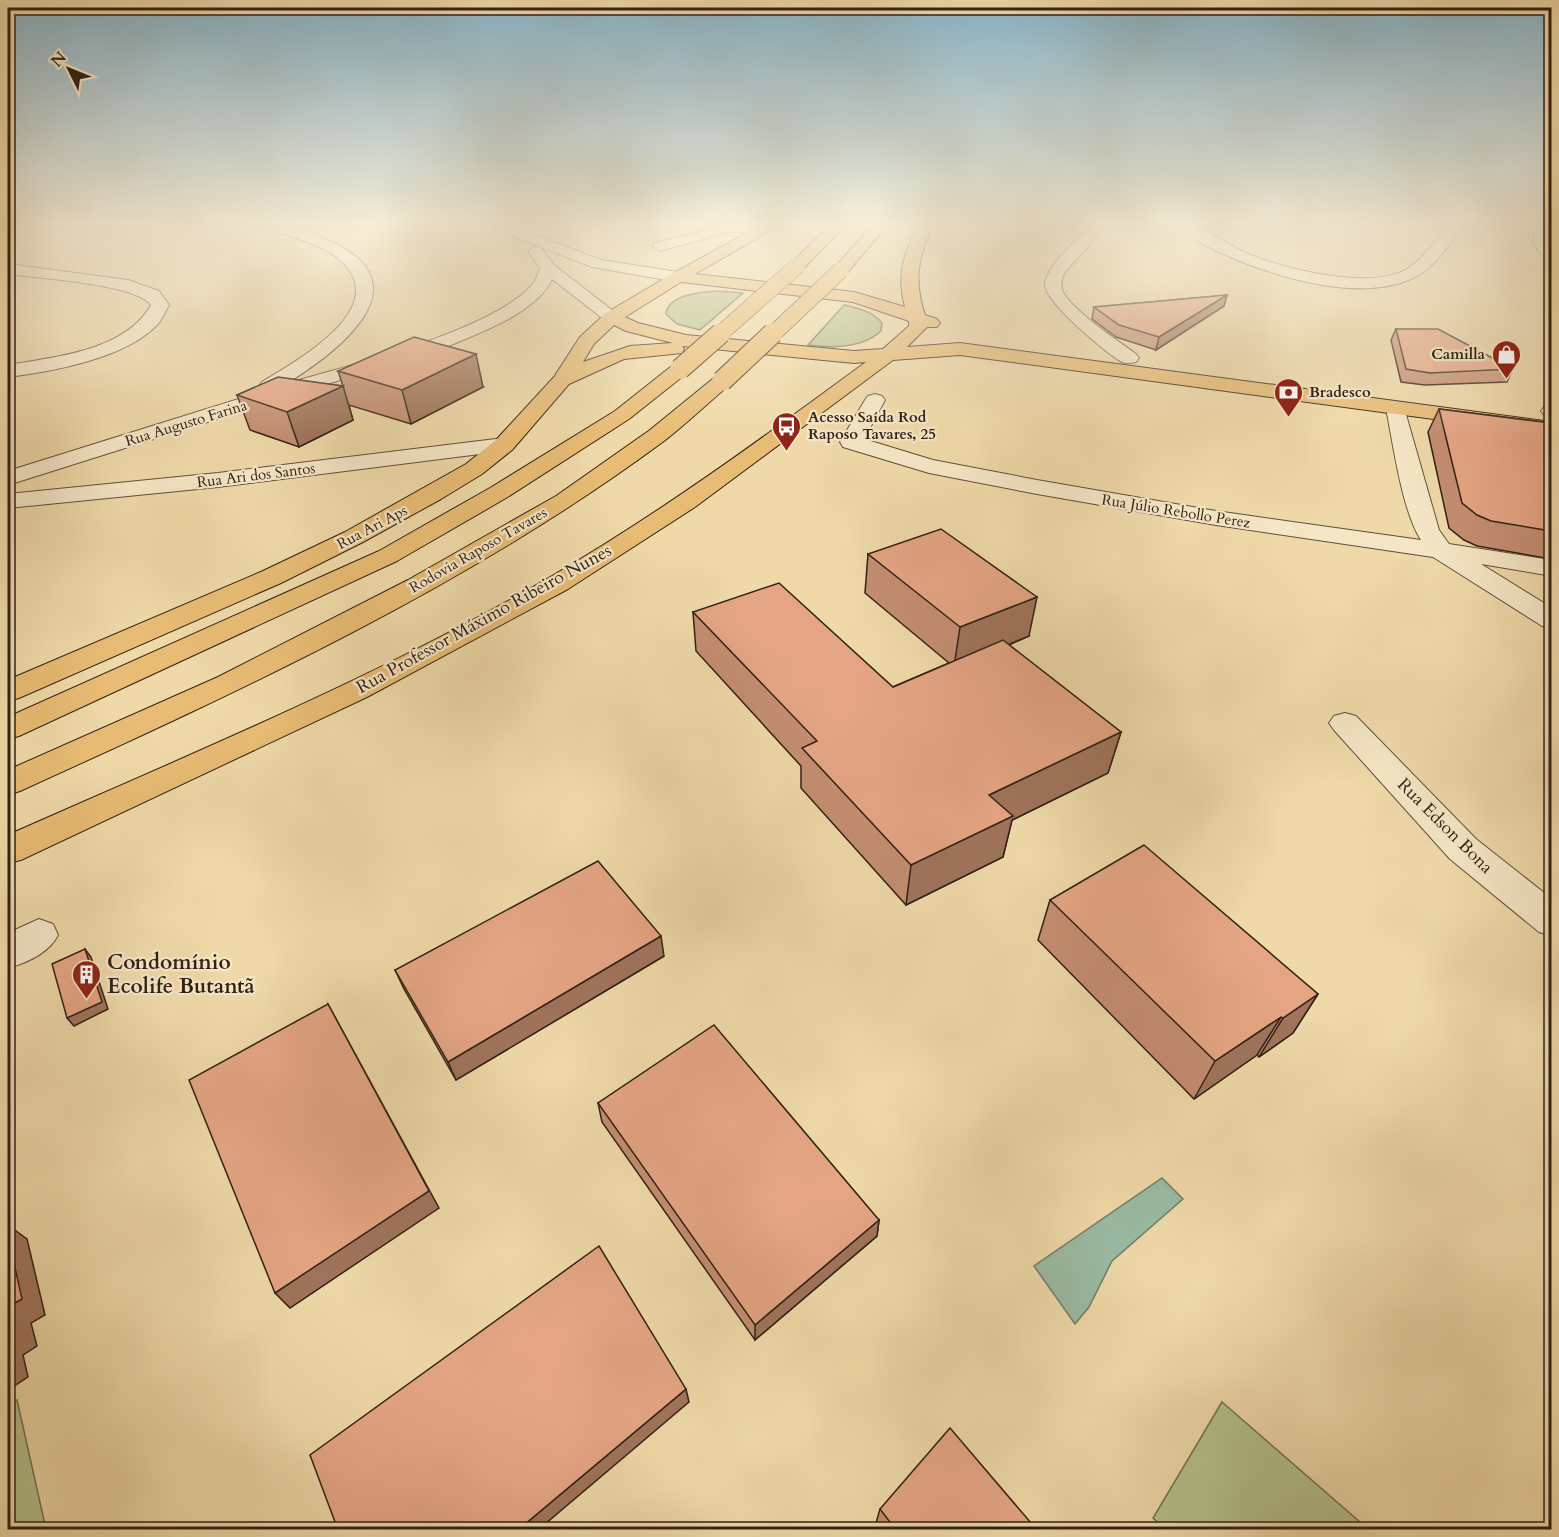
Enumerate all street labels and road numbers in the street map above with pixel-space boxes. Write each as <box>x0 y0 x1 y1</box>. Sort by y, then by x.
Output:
street label: Rua Augusto Farina <box>123 395 250 451</box>
street label: Rua Ari dos Santos <box>196 458 316 492</box>
street label: Rua Júlio Rebollo Perez <box>1100 489 1252 533</box>
street label: Rua Ari Aps <box>333 500 411 554</box>
street label: Rodovia Raposo Tavares <box>405 502 551 598</box>
street label: Rua Professor Máximo Ribeiro Nunes <box>352 538 616 700</box>
street label: Rua Edson Bona <box>1391 772 1499 880</box>

